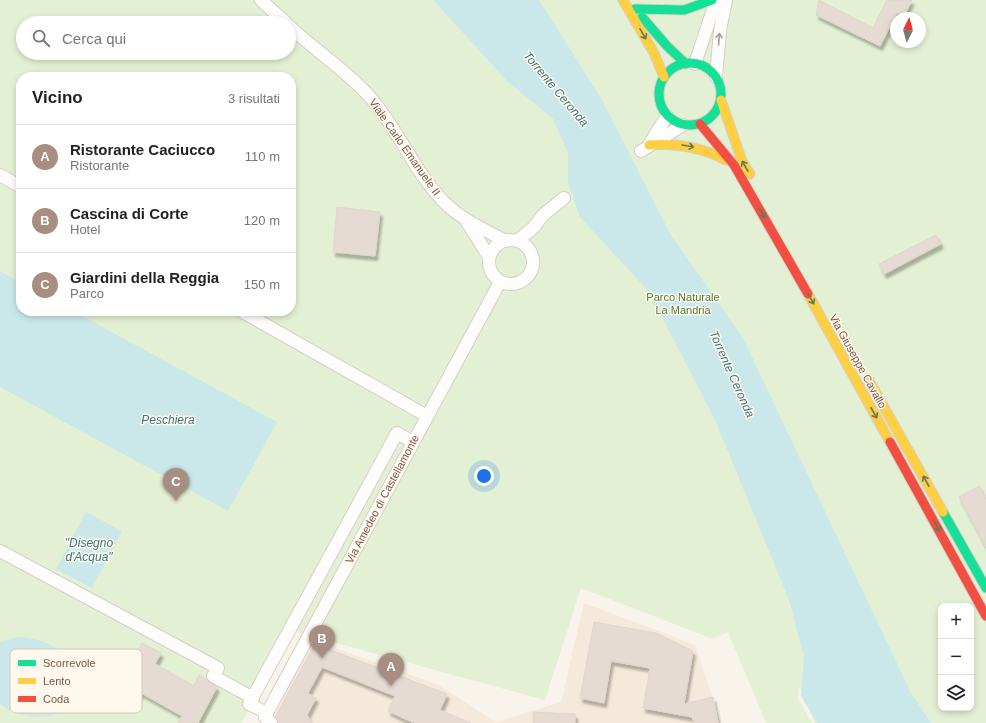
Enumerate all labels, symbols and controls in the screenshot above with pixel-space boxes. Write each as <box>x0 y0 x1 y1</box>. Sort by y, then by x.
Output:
north arrow <box>890 12 926 48</box>
search box <box>16 16 296 60</box>
icon: search <box>30 27 52 49</box>
one-way arrow <box>639 28 647 40</box>
text: Cerca qui <box>62 30 126 47</box>
one-way arrow <box>716 33 723 46</box>
water label: Torrente Ceronda <box>521 49 592 130</box>
text: Vicino <box>32 88 83 107</box>
text: 3 risultati <box>228 91 280 106</box>
street label: Viale Carlo Emanuele II <box>367 96 443 198</box>
text: Ristorante Caciucco <box>70 141 215 158</box>
one-way arrow <box>681 142 694 150</box>
text: A <box>40 149 50 164</box>
text: 110 m <box>245 149 280 164</box>
text: Ristorante <box>70 158 129 173</box>
one-way arrow <box>741 160 749 172</box>
text: Cascina di Corte <box>70 205 188 222</box>
one-way arrow <box>758 207 766 219</box>
text: B <box>40 213 50 228</box>
text: 120 m <box>244 213 280 228</box>
text: Hotel <box>70 222 100 237</box>
text: Giardini della Reggia <box>70 269 219 286</box>
text: C <box>40 277 50 292</box>
text: 150 m <box>244 277 280 292</box>
text: Parco <box>70 286 104 301</box>
park label: Parco Naturale La Mandria <box>646 291 720 316</box>
one-way arrow <box>807 293 815 305</box>
street label: Via Giuseppe Cavallo <box>827 312 889 410</box>
water label: Torrente Ceronda <box>707 328 758 420</box>
one-way arrow <box>870 407 878 419</box>
water label: Peschiera <box>141 413 195 427</box>
street label: Via Amedeo di Castellamonte <box>343 433 421 565</box>
your location <box>474 466 494 486</box>
pin: C <box>163 468 189 501</box>
one-way arrow <box>921 475 929 487</box>
one-way arrow <box>933 520 941 532</box>
water label: "Disegno d'Acqua" <box>65 536 113 564</box>
map controls <box>938 603 974 711</box>
button: + <box>938 603 974 639</box>
pin: B <box>309 625 335 658</box>
button: − <box>938 639 974 675</box>
legend <box>10 649 142 713</box>
pin: A <box>378 653 404 686</box>
text: Scorrevole <box>43 657 96 669</box>
text: Lento <box>43 675 71 687</box>
button: layers <box>938 675 974 711</box>
text: Coda <box>43 693 70 705</box>

